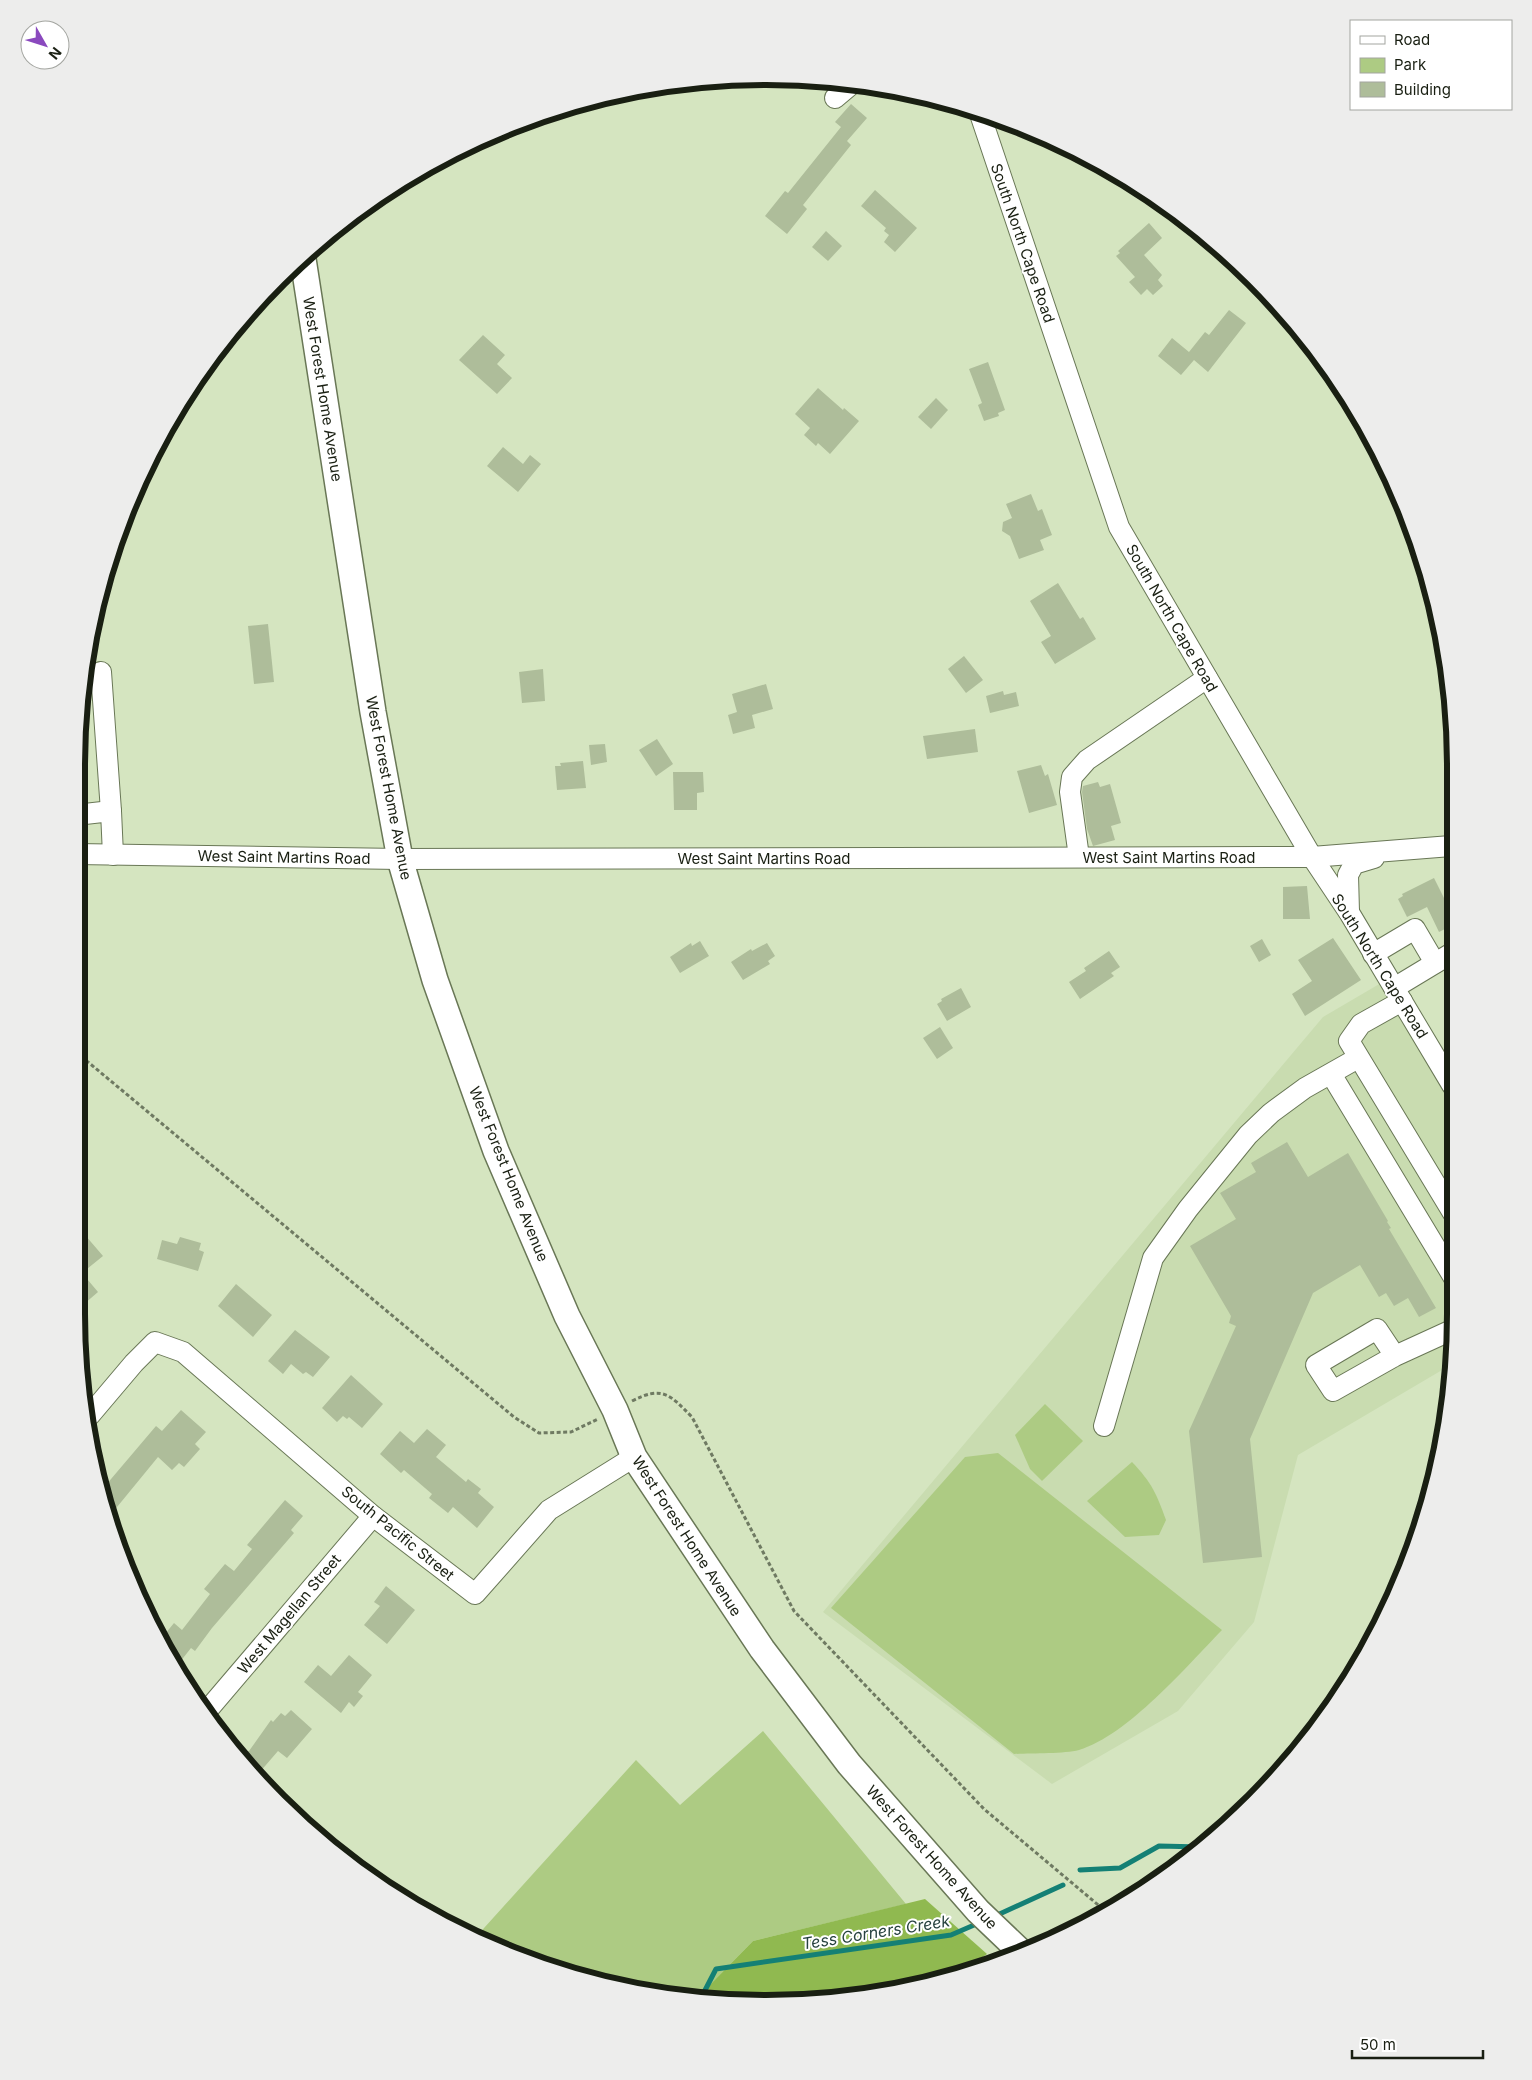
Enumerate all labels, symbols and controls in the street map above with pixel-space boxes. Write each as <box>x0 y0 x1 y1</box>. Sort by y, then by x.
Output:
north arrow <box>20 20 70 70</box>
legend <box>1350 20 1512 110</box>
text: Road <box>1394 30 1430 49</box>
text: N <box>46 44 65 63</box>
text: Park <box>1394 55 1427 74</box>
text: Building <box>1394 80 1451 99</box>
street label: South North Cape Road <box>987 161 1059 325</box>
street label: West Forest Home Avenue <box>299 295 347 483</box>
street label: South North Cape Road <box>1122 541 1222 695</box>
street label: West Forest Home Avenue <box>362 694 416 882</box>
street label: West Saint Martins Road <box>197 846 371 868</box>
street label: West Saint Martins Road <box>1082 848 1256 867</box>
street label: West Saint Martins Road <box>677 849 851 868</box>
street label: South North Cape Road <box>1328 890 1432 1042</box>
street label: West Forest Home Avenue <box>465 1084 553 1264</box>
street label: West Forest Home Avenue <box>628 1452 746 1620</box>
street label: South Pacific Street <box>338 1482 458 1584</box>
street label: West Magellan Street <box>233 1550 345 1678</box>
street label: West Forest Home Avenue <box>862 1781 1002 1933</box>
water label: Tess Corners Creek <box>801 1910 952 1954</box>
scale bar <box>1352 2028 1483 2060</box>
text: 50 m <box>1360 2035 1396 2054</box>

